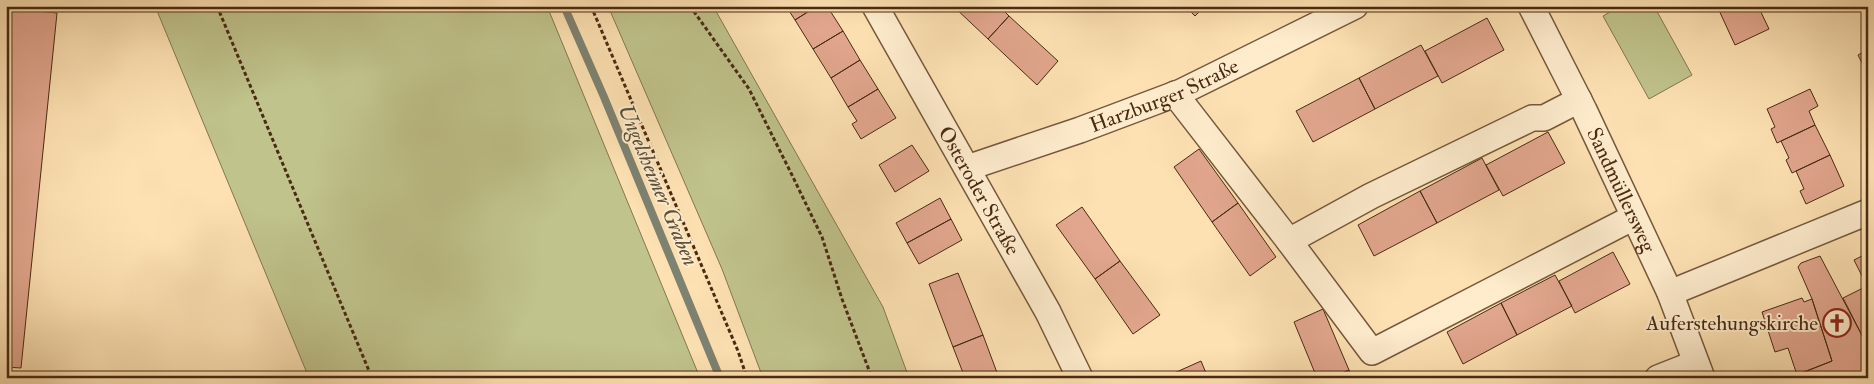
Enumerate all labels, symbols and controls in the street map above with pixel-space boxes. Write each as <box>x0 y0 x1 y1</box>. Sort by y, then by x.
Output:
street label: Harzburger Straße <box>1086 52 1243 139</box>
water label: Ungelsheimer Graben <box>611 100 705 270</box>
street label: Osteroder Straße <box>932 121 1027 260</box>
street label: Sandmüllersweg <box>1581 123 1663 257</box>
church icon: Auferstehungskirche <box>1822 308 1852 338</box>
place label: Auferstehungskirche <box>1645 310 1818 337</box>

